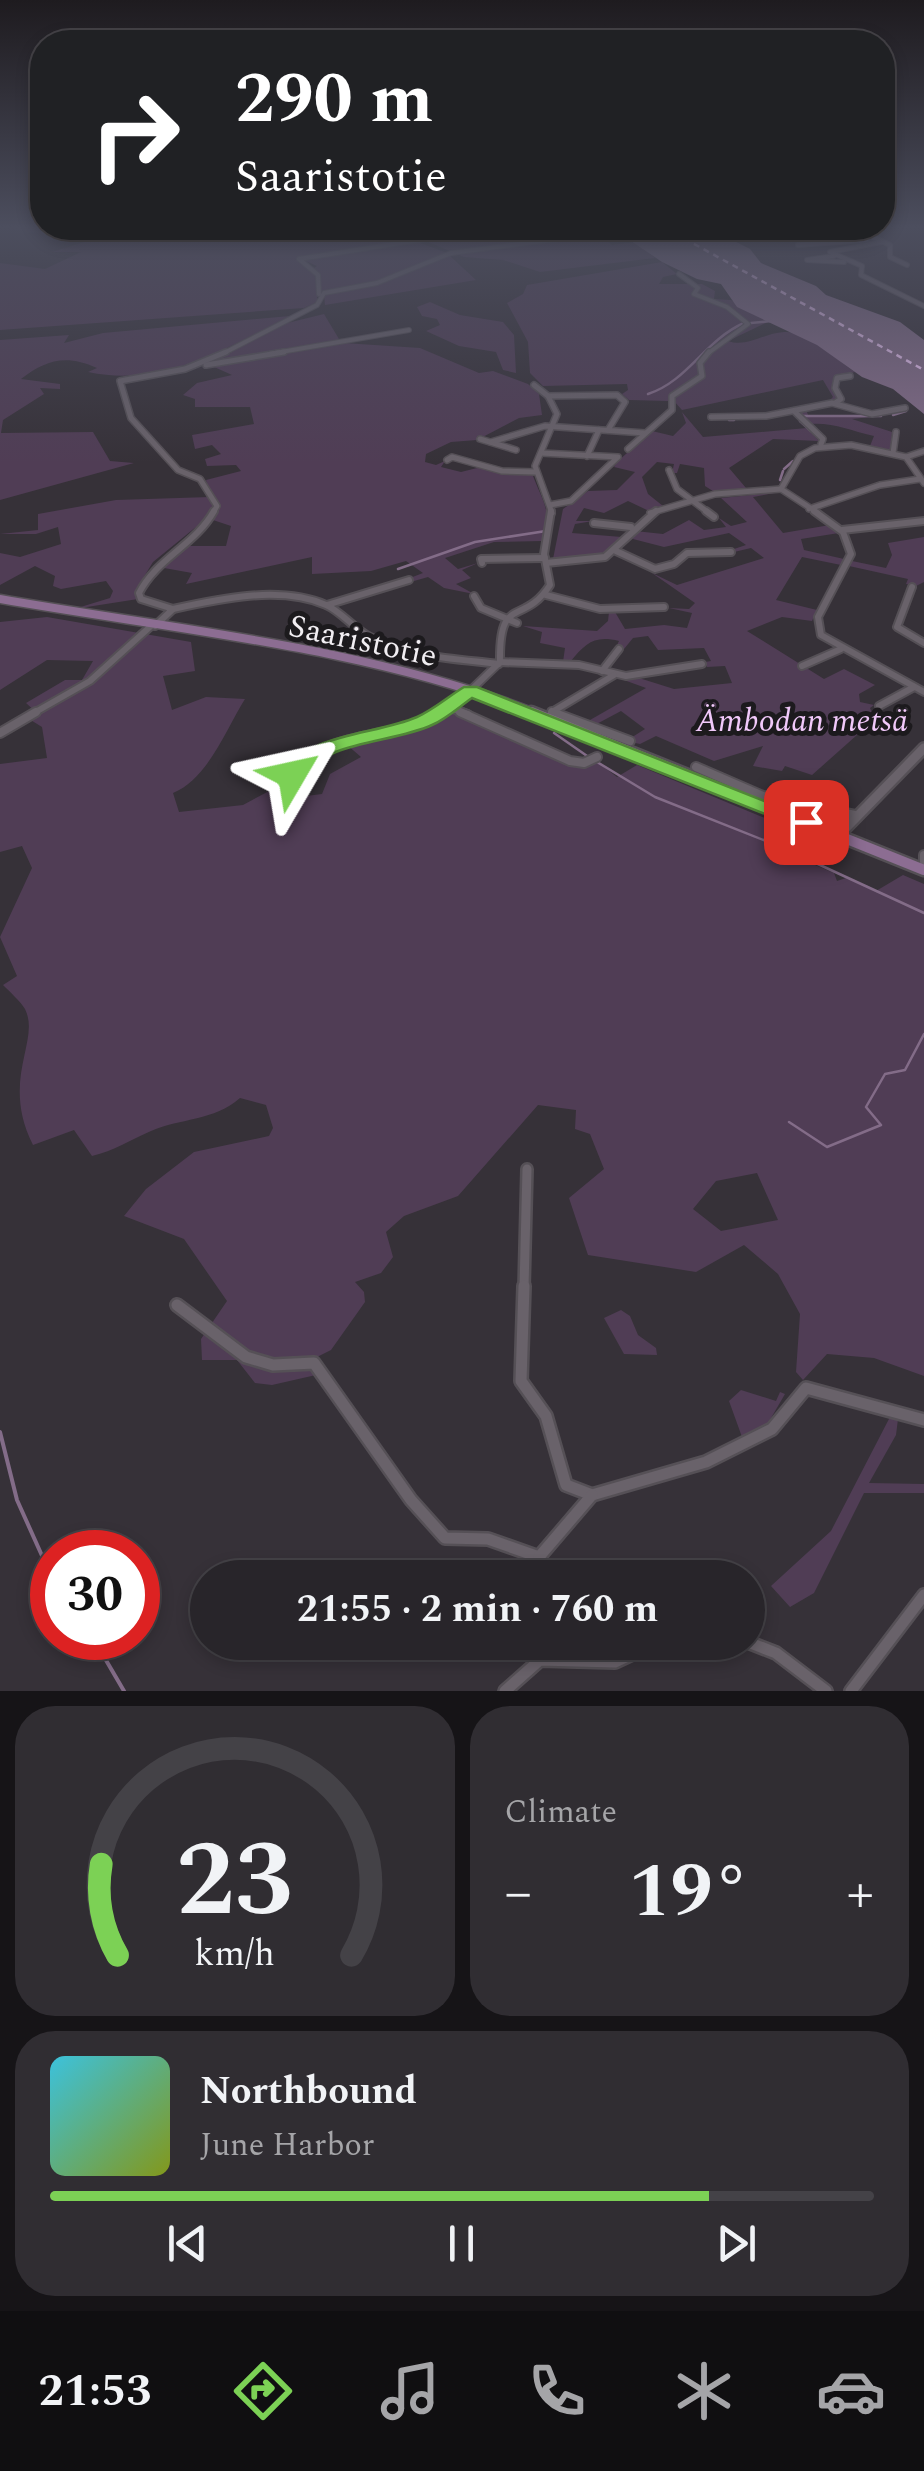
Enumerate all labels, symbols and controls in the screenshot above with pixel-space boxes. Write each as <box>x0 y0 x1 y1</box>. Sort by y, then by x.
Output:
text: 290 m <box>235 47 433 153</box>
icon: right <box>70 70 200 200</box>
text: Saaristotie <box>235 143 447 212</box>
street label: Saaristotie <box>284 602 441 681</box>
park label: Ämbodan metsä <box>695 697 908 746</box>
position arrow <box>240 723 344 827</box>
pin <box>764 780 849 865</box>
icon: arrive <box>779 795 834 850</box>
speed limit sign: 30 <box>30 1530 160 1660</box>
text: 21:55 · 2 min · 760 m <box>297 1581 658 1639</box>
text: Climate <box>505 1788 617 1837</box>
text: 23 <box>176 1803 293 1961</box>
text: 19° <box>628 1836 750 1950</box>
text: − <box>505 1852 532 1935</box>
text: + <box>846 1852 874 1935</box>
text: km/h <box>195 1927 275 1982</box>
text: Northbound <box>200 2063 417 2121</box>
text: June Harbor <box>200 2121 375 2170</box>
icon: previous <box>160 2216 215 2271</box>
icon: pause <box>434 2216 489 2271</box>
icon: next <box>709 2216 764 2271</box>
icon: directions <box>228 2356 298 2426</box>
icon: music <box>375 2356 445 2426</box>
icon: phone <box>522 2356 592 2426</box>
icon: climate <box>669 2356 739 2426</box>
icon: car <box>816 2356 886 2426</box>
text: 21:53 <box>38 2357 151 2426</box>

